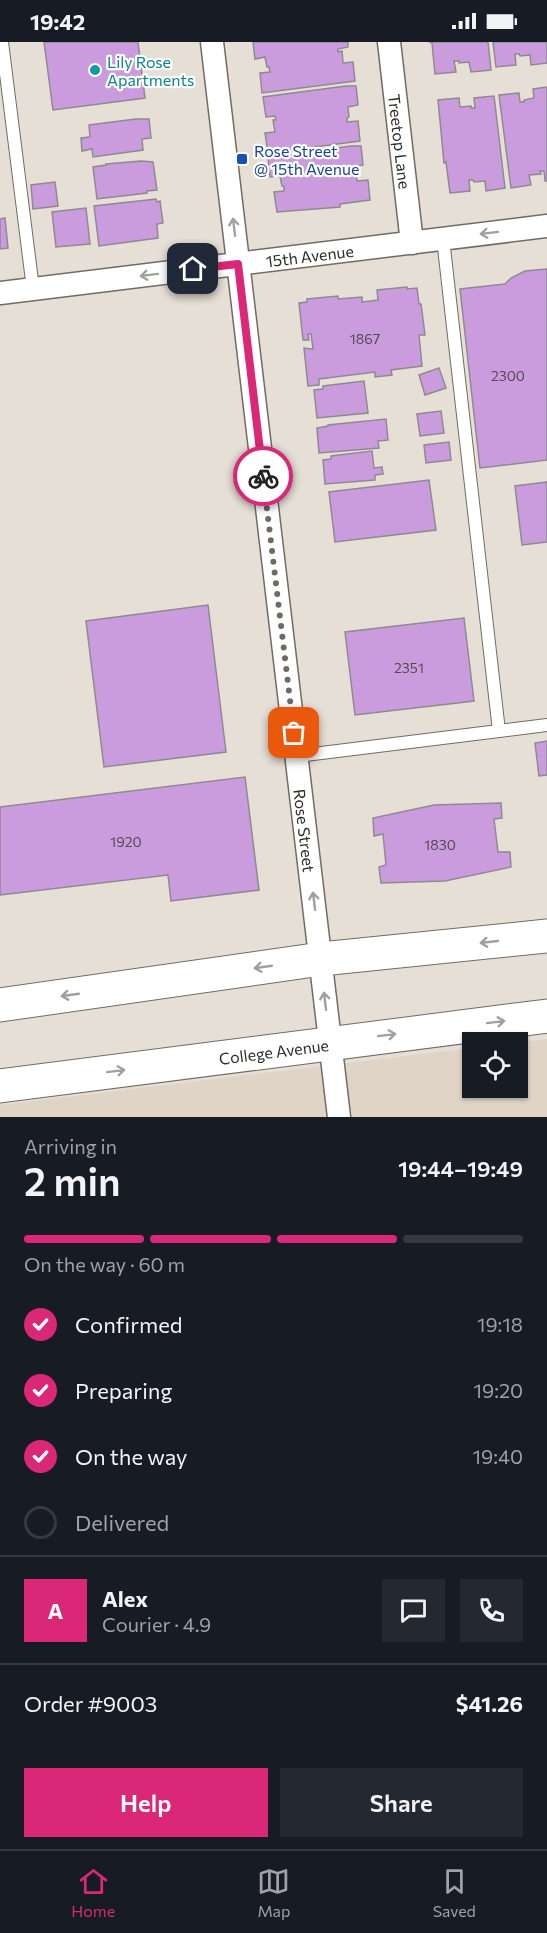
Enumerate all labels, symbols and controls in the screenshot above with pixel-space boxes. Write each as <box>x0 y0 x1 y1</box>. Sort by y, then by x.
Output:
text: 19:42 <box>30 8 85 35</box>
place label: Lily Rose Apartments <box>107 52 194 89</box>
marker: Lily Rose Apartments <box>88 63 102 77</box>
street label: Treetop Lane <box>385 93 415 190</box>
place label: Rose Street @ 15th Avenue <box>254 141 359 178</box>
marker: Rose Street @ 15th Avenue <box>235 152 249 166</box>
one-way arrow <box>228 218 239 238</box>
one-way arrow <box>480 228 499 239</box>
street label: 15th Avenue <box>265 240 355 270</box>
pin <box>167 243 218 294</box>
icon: home <box>176 252 209 285</box>
one-way arrow <box>140 269 160 280</box>
house number: 1867 <box>350 330 380 347</box>
house number: 2300 <box>491 367 525 384</box>
courier <box>233 446 293 506</box>
icon: bike <box>247 460 280 493</box>
house number: 2351 <box>394 659 424 676</box>
pin <box>268 707 319 758</box>
icon: bag <box>277 716 310 749</box>
street label: Rose Street <box>291 788 320 874</box>
house number: 1920 <box>110 833 142 850</box>
house number: 1830 <box>424 836 456 853</box>
one-way arrow <box>308 891 319 911</box>
one-way arrow <box>479 937 499 948</box>
one-way arrow <box>253 961 273 972</box>
one-way arrow <box>60 989 80 1000</box>
one-way arrow <box>320 991 331 1011</box>
one-way arrow <box>485 1016 505 1027</box>
one-way arrow <box>377 1030 397 1041</box>
map controls <box>462 1032 528 1098</box>
button: locate <box>462 1032 528 1098</box>
street label: College Avenue <box>218 1035 330 1067</box>
one-way arrow <box>106 1065 126 1076</box>
text: Arriving in <box>24 1134 117 1158</box>
text: 19:44–19:49 <box>398 1155 523 1182</box>
text: 2 min <box>24 1156 121 1204</box>
text: On the way · 60 m <box>24 1252 185 1276</box>
icon: check <box>24 1308 57 1341</box>
text: Confirmed <box>75 1311 182 1338</box>
text: 19:18 <box>477 1312 523 1336</box>
icon: check <box>24 1374 57 1407</box>
text: Preparing <box>75 1377 172 1404</box>
text: 19:20 <box>474 1378 523 1402</box>
icon: check <box>24 1440 57 1473</box>
text: On the way <box>75 1443 187 1470</box>
text: 19:40 <box>473 1444 523 1468</box>
text: Delivered <box>75 1509 169 1536</box>
button: chat <box>382 1579 445 1642</box>
button: phone <box>460 1579 523 1642</box>
text: Alex <box>102 1585 148 1612</box>
text: A <box>48 1597 63 1624</box>
text: Courier · 4.9 <box>102 1612 211 1636</box>
text: Order #9003 <box>24 1690 157 1717</box>
text: $41.26 <box>456 1690 523 1717</box>
button: Help <box>24 1768 268 1837</box>
button: Share <box>280 1768 523 1837</box>
tab: Home <box>71 1865 115 1920</box>
tab: Map <box>257 1865 290 1920</box>
tab: Saved <box>433 1865 476 1920</box>

